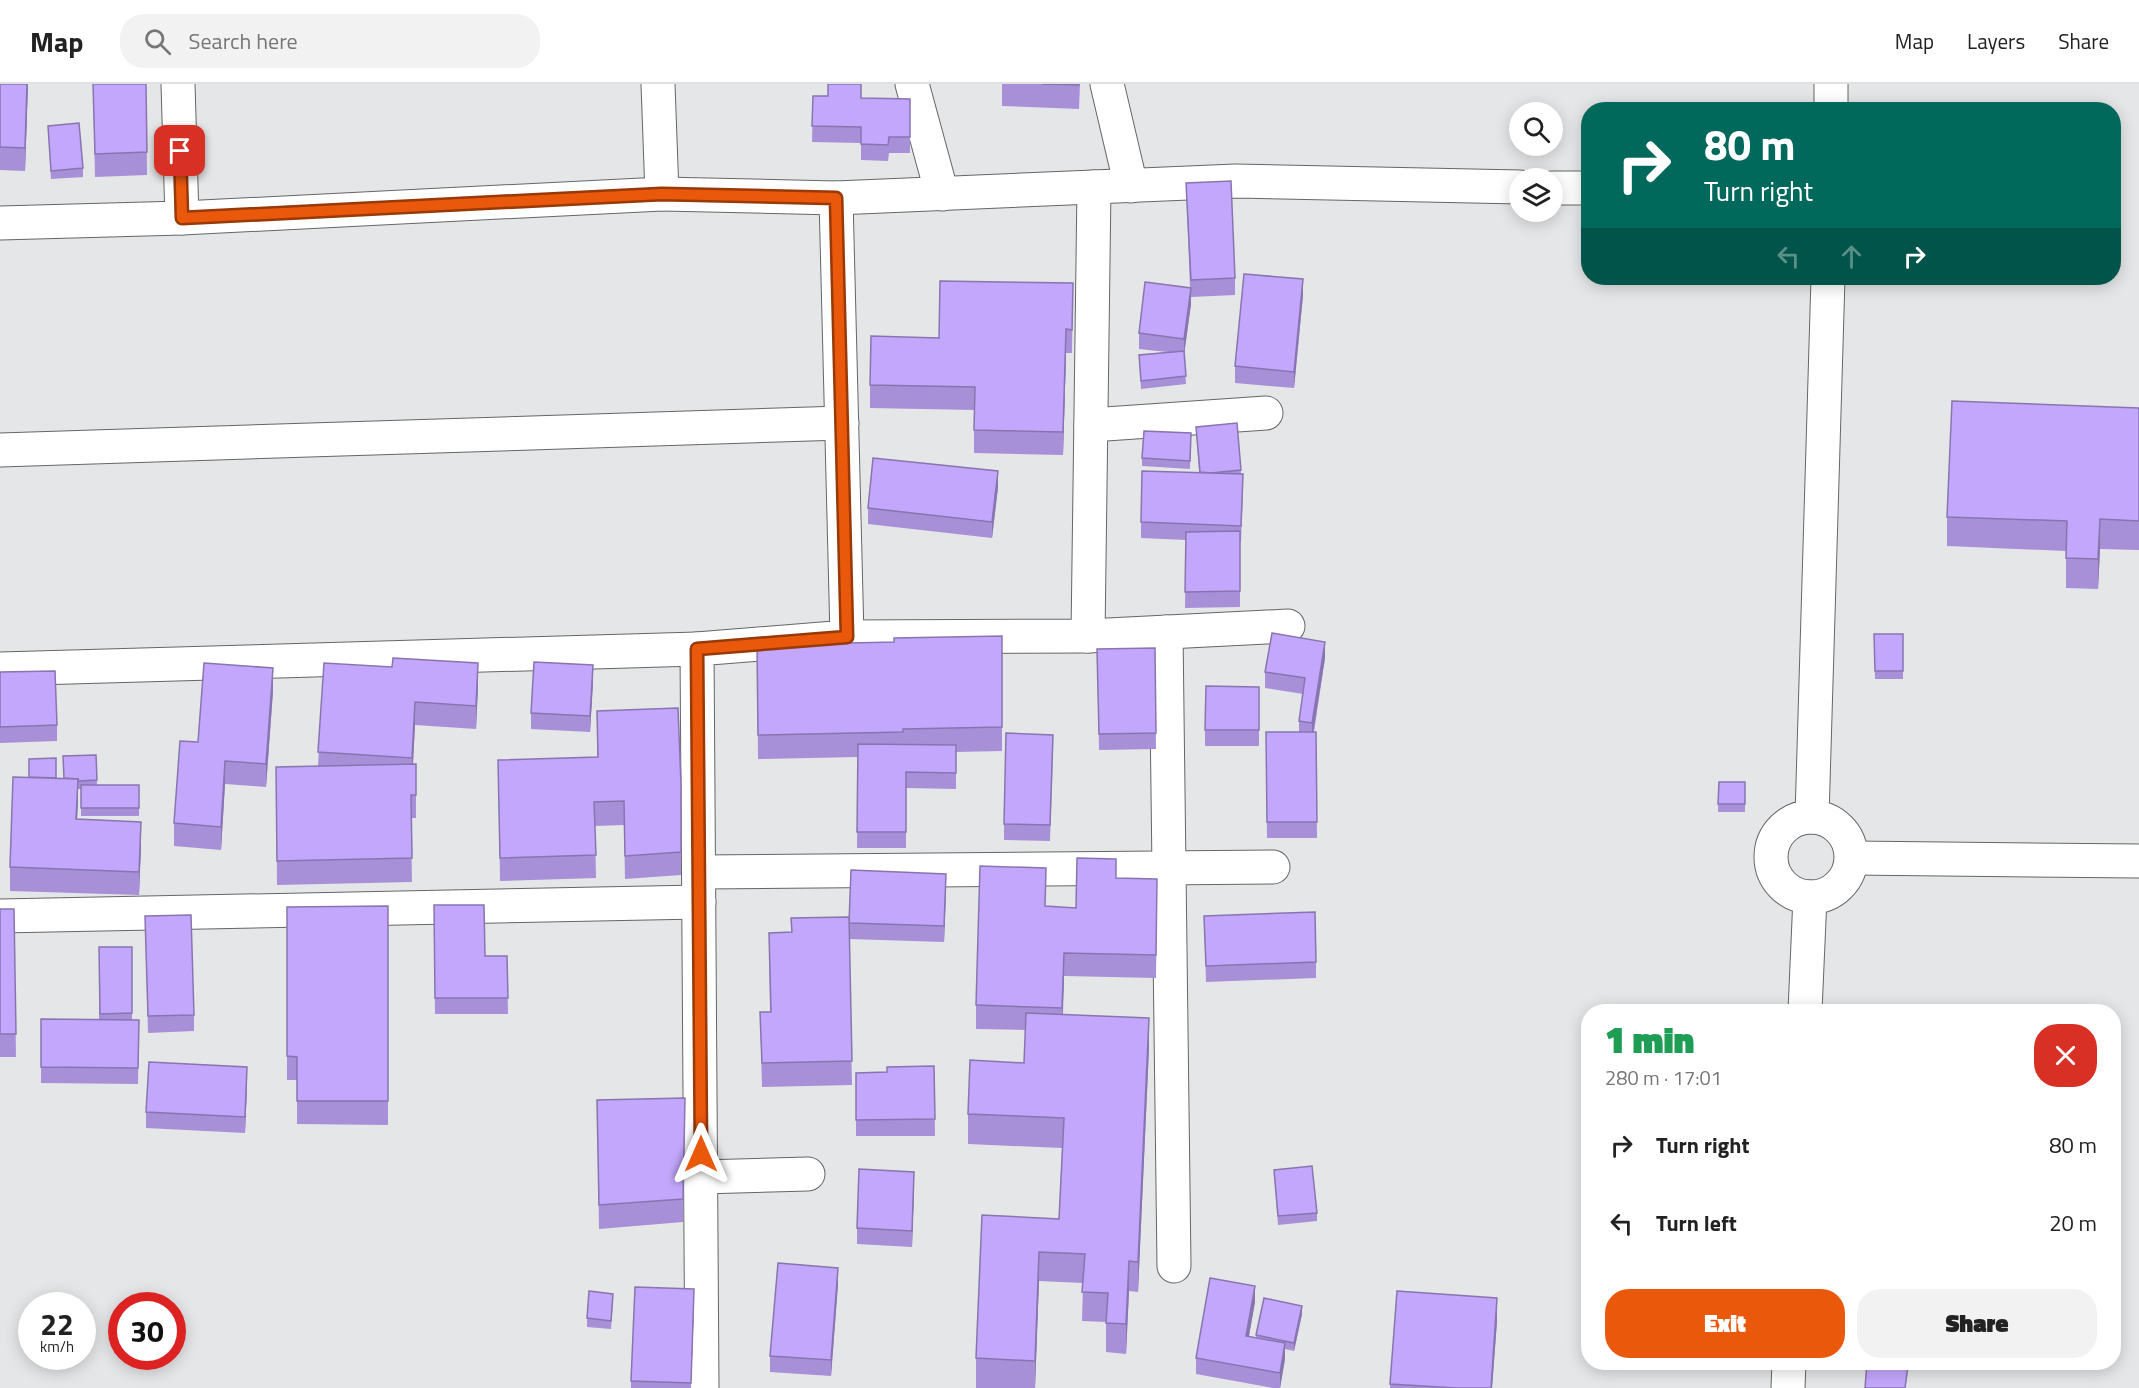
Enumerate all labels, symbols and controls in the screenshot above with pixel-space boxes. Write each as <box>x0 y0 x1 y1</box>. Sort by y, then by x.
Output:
search box <box>120 14 540 68</box>
text: Map <box>30 20 84 63</box>
text: Search here <box>189 24 298 58</box>
icon: search <box>141 25 174 58</box>
text: Map <box>1895 25 1934 57</box>
text: Layers <box>1967 25 2025 57</box>
text: Share <box>2058 25 2109 57</box>
map controls <box>1509 102 1563 222</box>
button: search <box>1509 102 1563 156</box>
text: 80 m <box>1704 112 1796 176</box>
pin <box>154 125 205 176</box>
icon: right <box>1605 126 1683 204</box>
icon: arrive <box>163 134 196 167</box>
button: layers <box>1509 168 1563 222</box>
text: Turn right <box>1704 170 1813 211</box>
icon: left <box>1772 240 1805 273</box>
icon: ahead <box>1835 240 1868 273</box>
icon: right <box>1898 240 1931 273</box>
text: 1 min <box>1605 1012 1694 1067</box>
button: close <box>2034 1024 2097 1087</box>
text: 280 m · 17:01 <box>1605 1062 1722 1093</box>
position arrow <box>669 1122 733 1186</box>
text: Turn right <box>1656 1128 1750 1162</box>
text: 80 m <box>2049 1128 2097 1162</box>
icon: right <box>1605 1129 1638 1162</box>
text: Turn left <box>1656 1206 1737 1240</box>
text: 20 m <box>2049 1206 2097 1240</box>
icon: left <box>1605 1207 1638 1240</box>
button: Exit <box>1605 1289 1845 1358</box>
button: Share <box>1857 1289 2097 1358</box>
speed limit sign: 30 <box>108 1292 186 1370</box>
text: 22 <box>40 1301 74 1347</box>
text: km/h <box>40 1335 74 1358</box>

